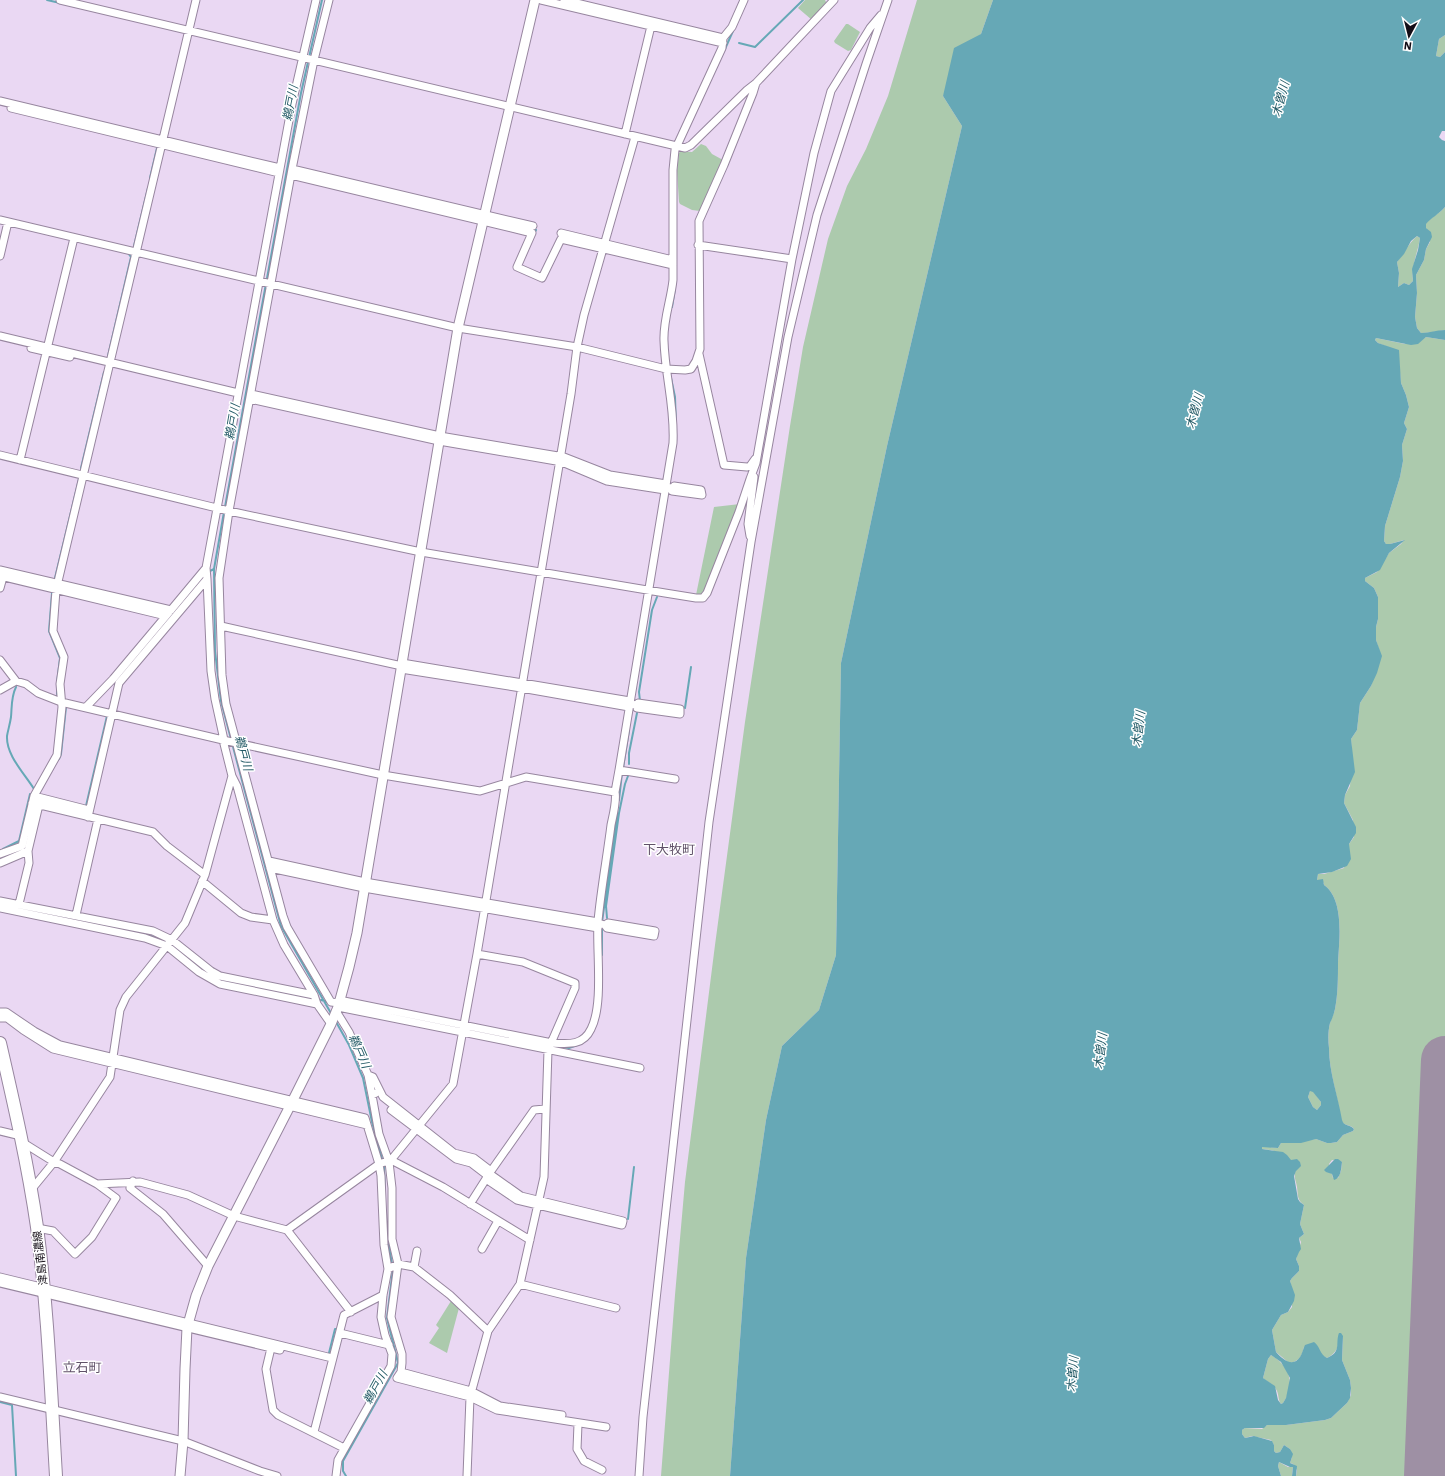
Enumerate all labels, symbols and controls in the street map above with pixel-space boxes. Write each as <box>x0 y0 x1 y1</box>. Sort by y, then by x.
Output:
north arrow <box>1389 16 1429 56</box>
text: N <box>1403 38 1413 53</box>
water label: 木曽川 <box>1268 78 1292 118</box>
water label: 鵜戸川 <box>279 82 301 122</box>
water label: 木曽川 <box>1182 390 1206 430</box>
water label: 鵜戸川 <box>221 401 243 441</box>
water label: 木曽川 <box>1128 708 1148 748</box>
water label: 鵜戸川 <box>232 734 256 774</box>
district label: 下大牧町 <box>643 841 695 858</box>
water label: 木曽川 <box>1090 1030 1110 1070</box>
water label: 鵜戸川 <box>346 1031 375 1072</box>
street label: 津島南濃線 <box>30 1230 50 1286</box>
water label: 木曽川 <box>1063 1353 1081 1393</box>
district label: 立石町 <box>62 1359 102 1376</box>
water label: 鵜戸川 <box>360 1366 391 1406</box>

